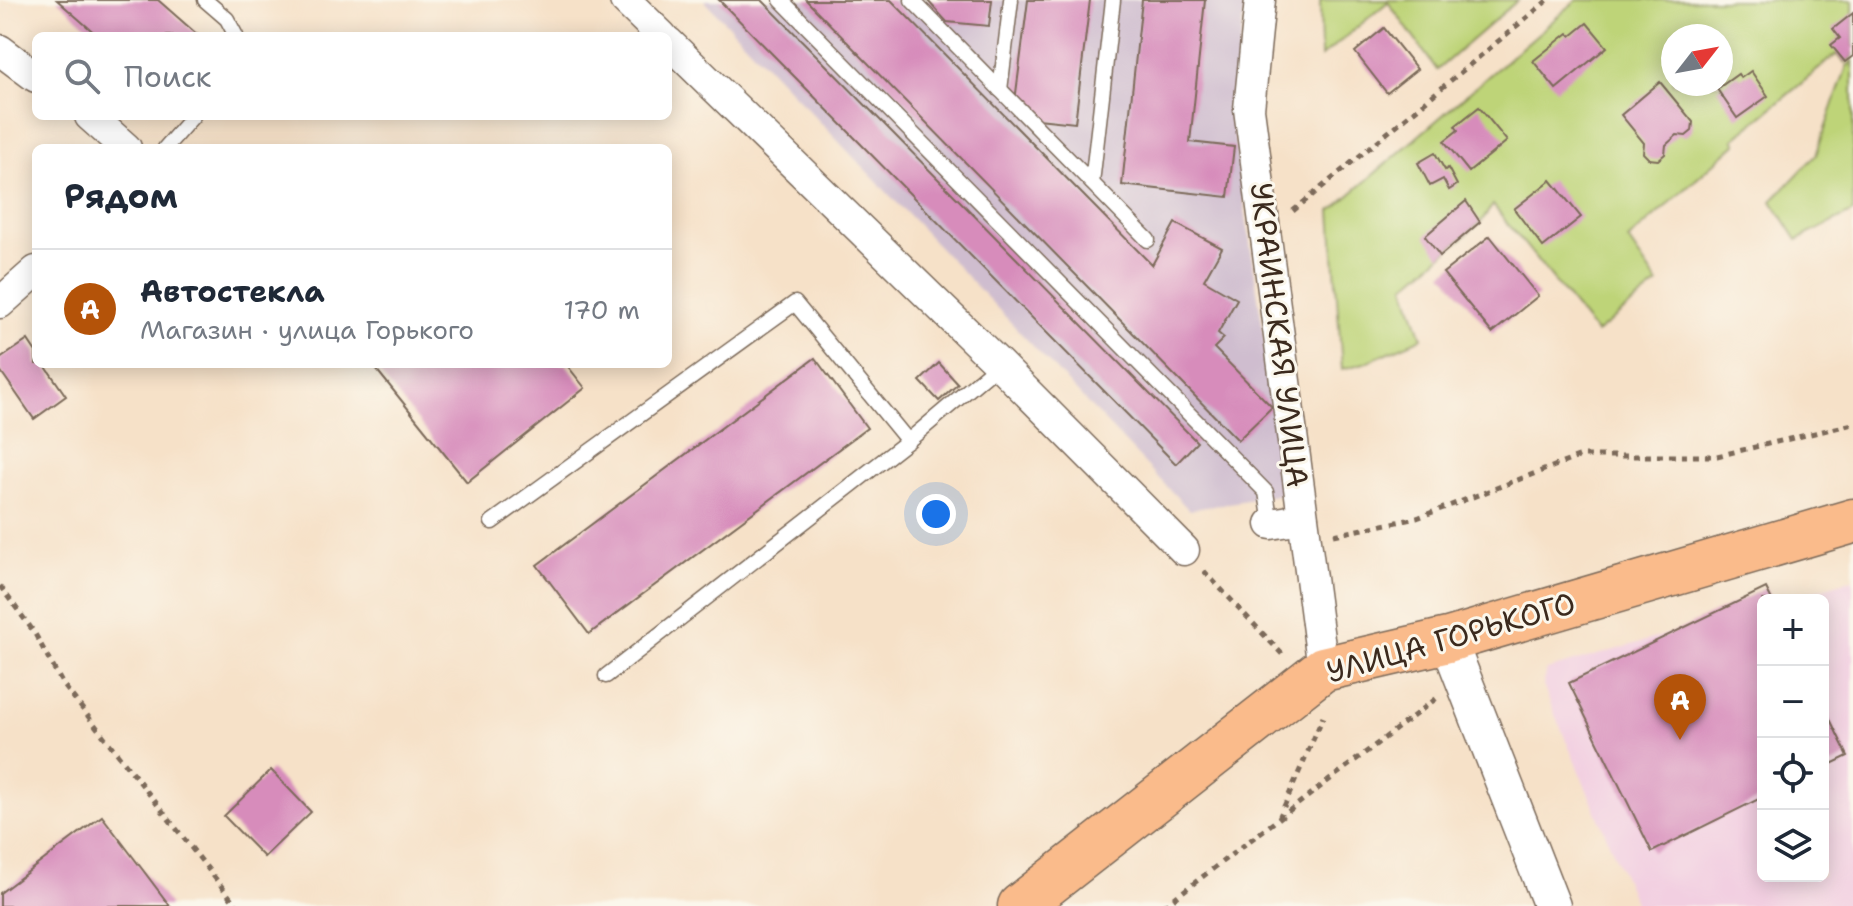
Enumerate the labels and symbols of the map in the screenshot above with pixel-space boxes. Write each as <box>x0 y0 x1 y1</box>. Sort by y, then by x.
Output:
north arrow <box>1661 24 1733 96</box>
street label: УКРАИНСКАЯ УЛИЦА <box>1240 180 1319 490</box>
your location <box>916 494 956 534</box>
street label: УЛИЦА ГОРЬКОГО <box>1322 582 1580 693</box>
pin: A <box>1654 674 1706 740</box>

